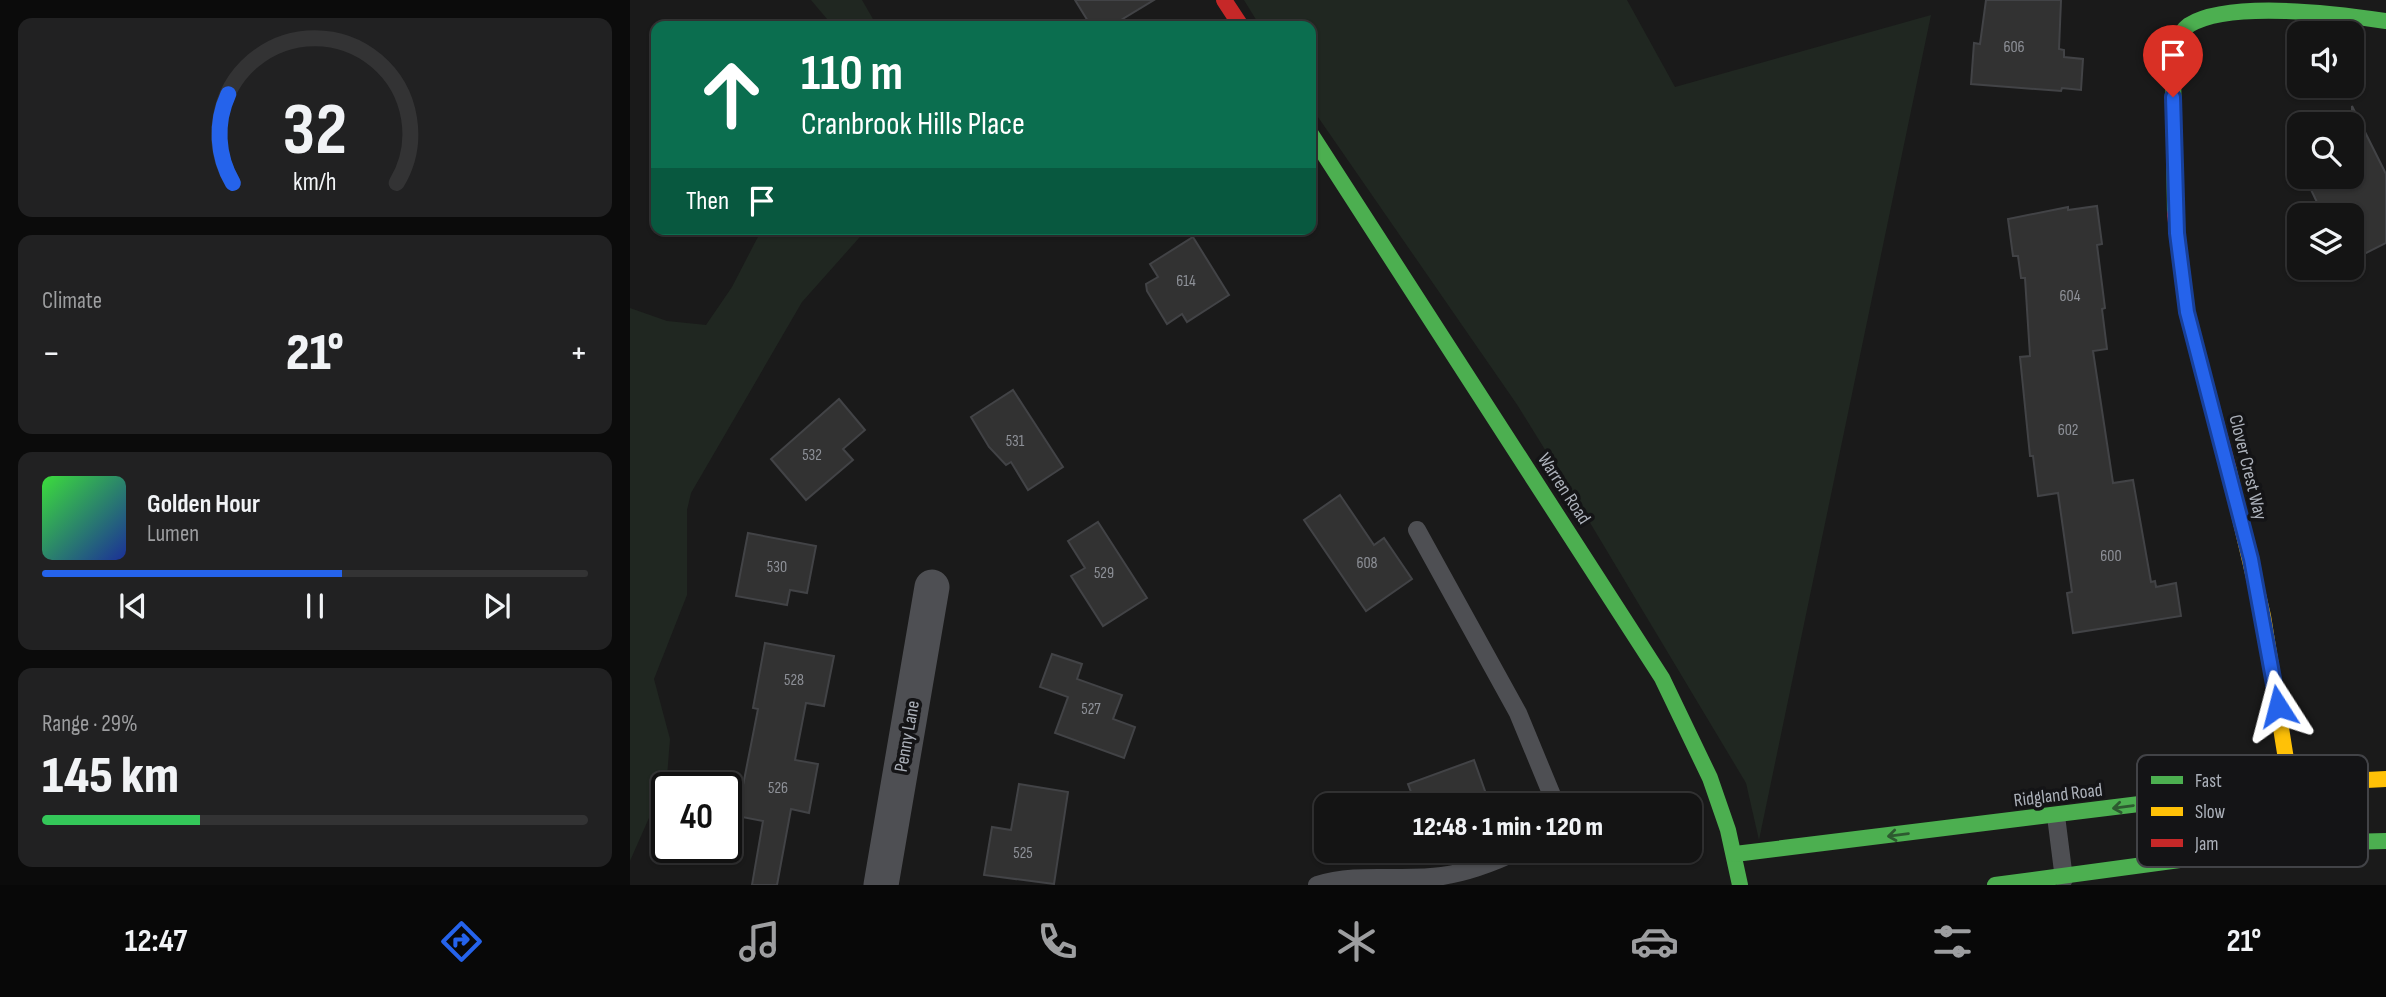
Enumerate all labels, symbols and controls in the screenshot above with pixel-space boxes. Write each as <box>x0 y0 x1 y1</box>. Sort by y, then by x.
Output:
map controls <box>2287 21 2364 280</box>
button: sound <box>2287 21 2364 98</box>
pin <box>2143 25 2203 97</box>
icon: arrive <box>2154 36 2192 74</box>
house number: 606 <box>2003 38 2025 57</box>
text: 110 m <box>801 45 903 104</box>
icon: ahead <box>686 49 777 140</box>
text: 32 <box>283 88 347 176</box>
text: Cranbrook Hills Place <box>801 105 1025 144</box>
button: search <box>2287 112 2364 189</box>
text: km/h <box>293 167 337 198</box>
icon: arrive <box>743 182 781 220</box>
text: Then <box>686 186 729 217</box>
button: layers <box>2287 203 2364 280</box>
house number: 614 <box>1176 272 1196 291</box>
text: Climate <box>42 287 102 315</box>
house number: 604 <box>2060 287 2081 306</box>
text: 21° <box>286 322 344 385</box>
text: − <box>42 331 61 376</box>
text: + <box>569 331 588 376</box>
street label: Clover Crest Way <box>2223 412 2272 523</box>
house number: 602 <box>2058 421 2078 440</box>
house number: 531 <box>1006 432 1025 451</box>
house number: 532 <box>802 446 822 465</box>
street label: Warren Road <box>1532 449 1595 529</box>
text: Golden Hour <box>147 489 260 520</box>
text: Lumen <box>147 520 199 548</box>
house number: 600 <box>2100 547 2122 566</box>
house number: 608 <box>1356 554 1378 573</box>
house number: 530 <box>767 558 787 577</box>
house number: 529 <box>1094 564 1114 583</box>
icon: previous <box>114 587 152 625</box>
icon: pause <box>296 587 334 625</box>
icon: next <box>478 587 516 625</box>
position arrow <box>2241 669 2315 743</box>
house number: 528 <box>784 671 804 690</box>
street label: Penny Lane <box>890 699 925 774</box>
house number: 527 <box>1081 700 1101 719</box>
text: Range · 29% <box>42 710 138 738</box>
text: 145 km <box>42 745 179 808</box>
legend <box>2137 755 2368 867</box>
text: Fast <box>2195 770 2222 793</box>
speed limit sign: 40 <box>651 772 742 863</box>
house number: 526 <box>768 779 788 798</box>
street label: Ridgland Road <box>2012 779 2104 812</box>
one-way arrow <box>2113 801 2135 814</box>
text: Slow <box>2195 801 2225 824</box>
text: 12:48 · 1 min · 120 m <box>1413 812 1603 843</box>
one-way arrow <box>1887 829 1910 842</box>
text: Jam <box>2194 833 2218 856</box>
house number: 525 <box>1013 844 1033 863</box>
icon: directions <box>437 917 486 966</box>
icon: music <box>735 917 784 966</box>
icon: phone <box>1033 917 1082 966</box>
icon: climate <box>1332 917 1381 966</box>
icon: car <box>1630 917 1679 966</box>
icon: filters <box>1928 917 1977 966</box>
text: 12:47 <box>125 922 187 961</box>
text: 21° <box>2227 922 2261 961</box>

